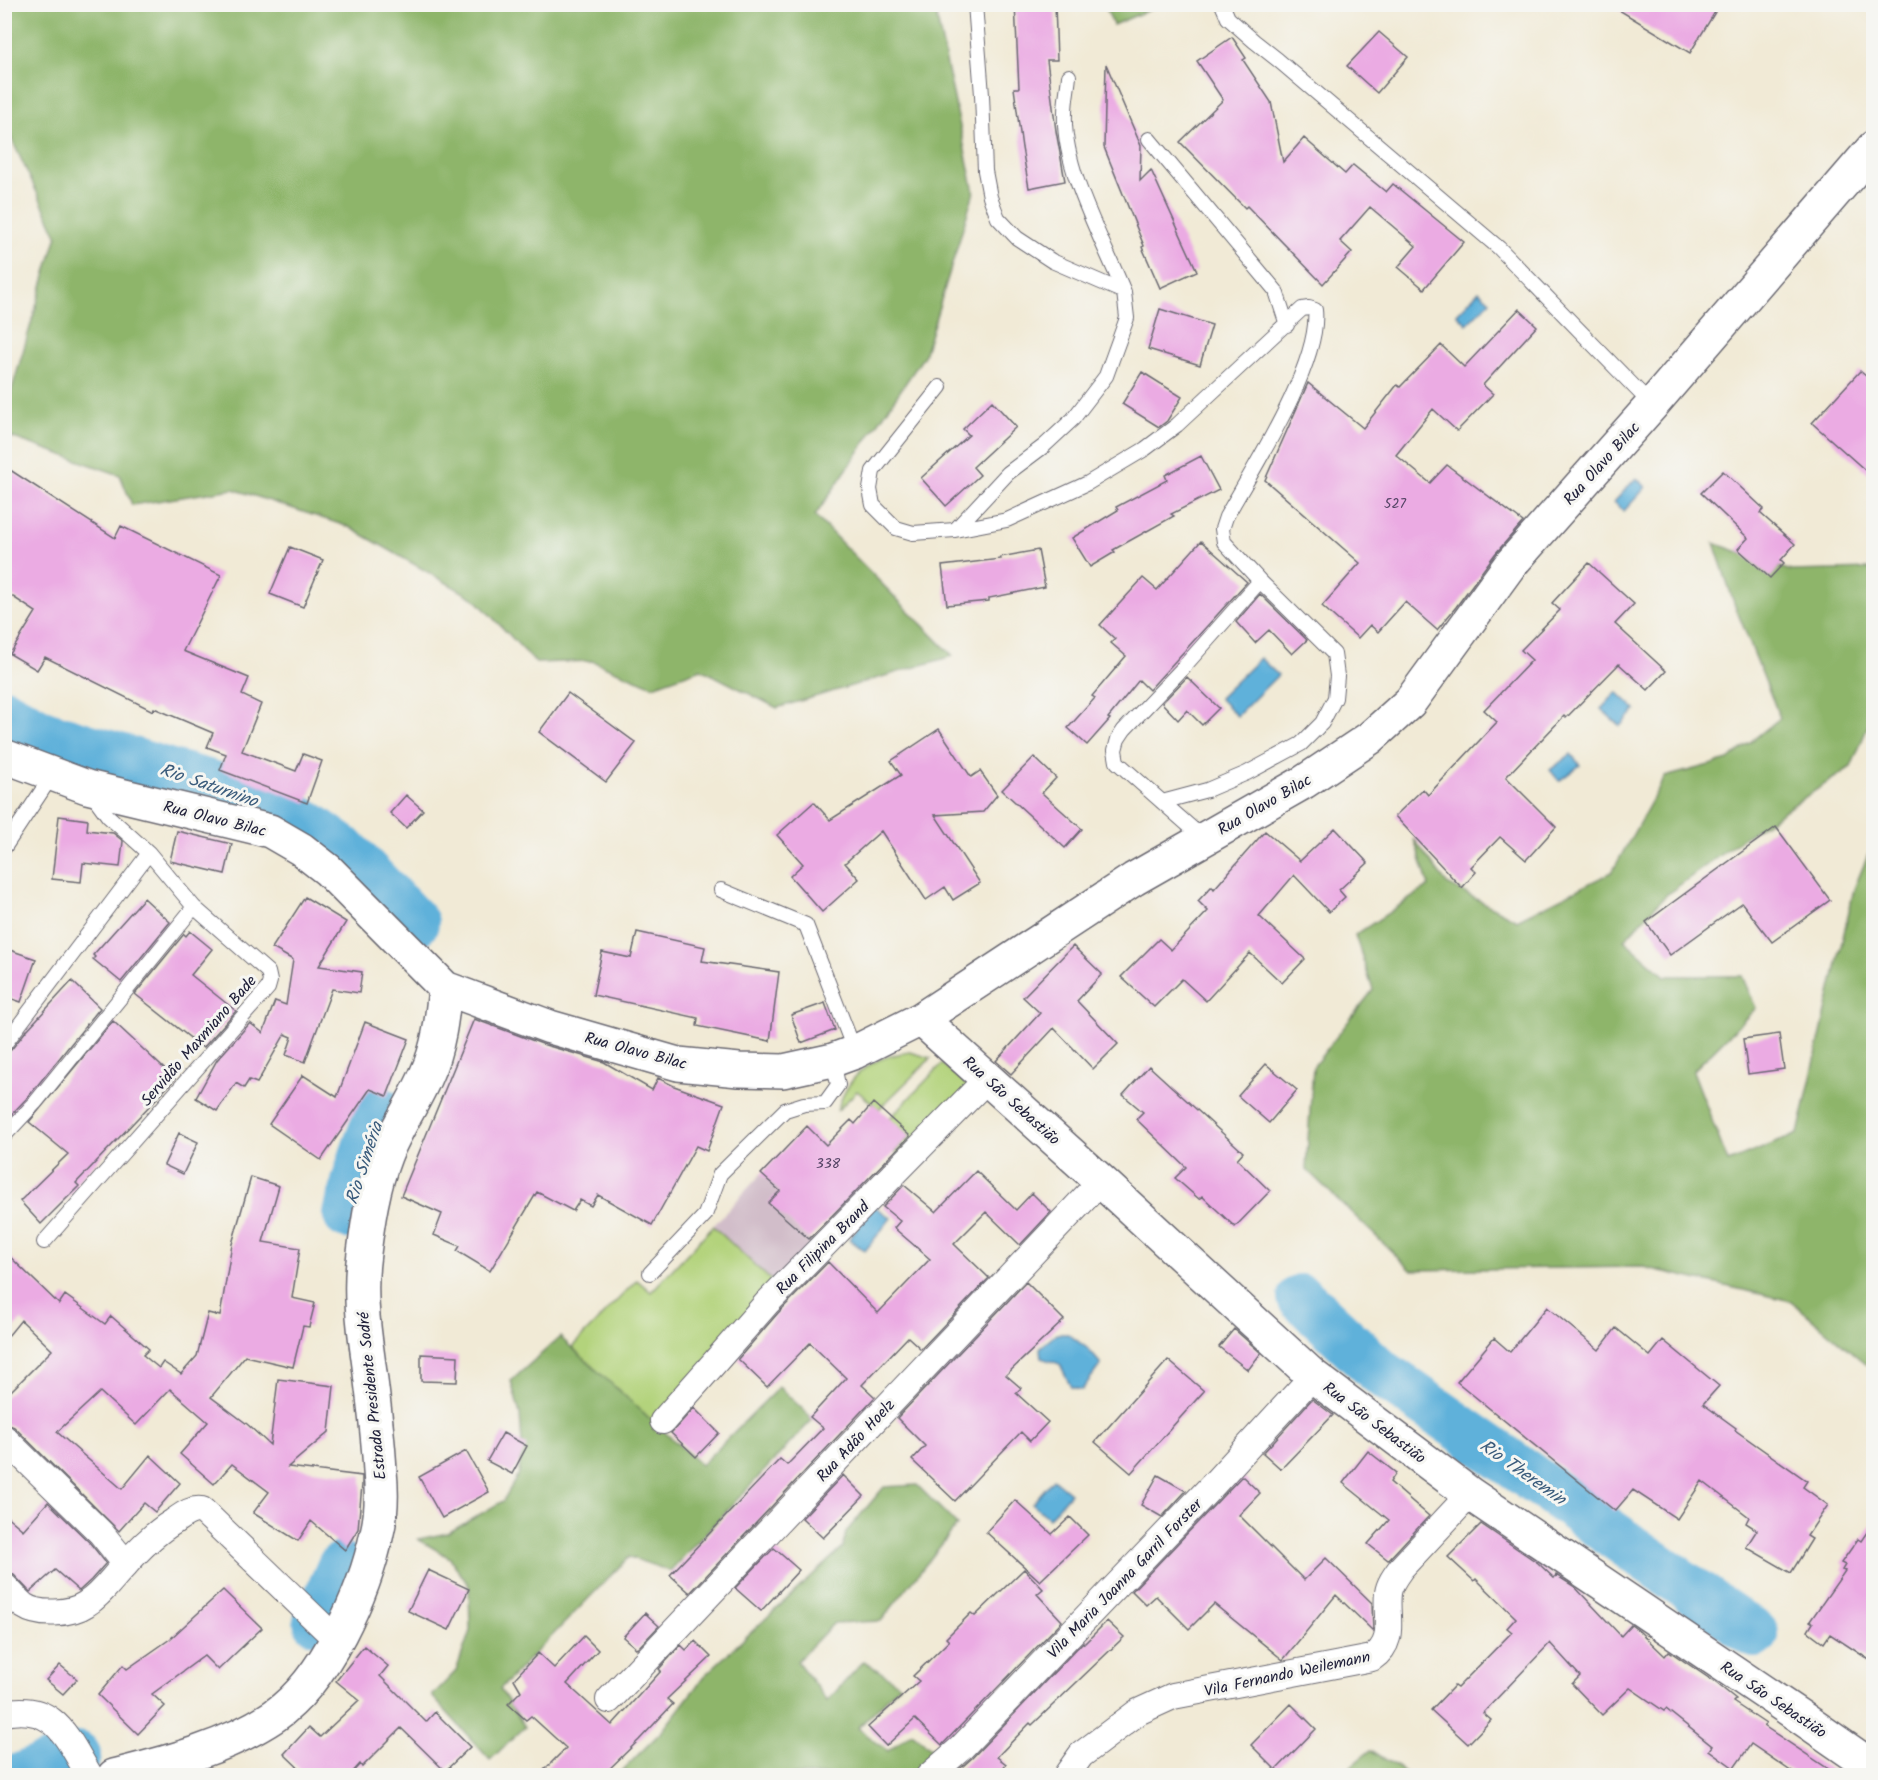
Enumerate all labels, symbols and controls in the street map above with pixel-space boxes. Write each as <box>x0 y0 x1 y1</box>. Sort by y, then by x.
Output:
street label: Rua Olavo Bilac <box>1558 417 1647 511</box>
house number: 527 <box>1384 493 1407 515</box>
water label: Rio Saturnino <box>156 756 263 817</box>
street label: Rua Olavo Bilac <box>1213 768 1317 842</box>
street label: Rua Olavo Bilac <box>161 795 269 844</box>
street label: Servidão Maxmiano Bade <box>135 970 263 1112</box>
street label: Rua Olavo Bilac <box>582 1026 690 1077</box>
street label: Rua São Sebastião <box>957 1050 1065 1152</box>
water label: Rio Siméria <box>339 1117 393 1208</box>
house number: 338 <box>816 1153 841 1175</box>
street label: Rua Filipina Brand <box>770 1195 877 1301</box>
street label: Estrada Presidente Sodré <box>351 1310 394 1481</box>
street label: Rua São Sebastião <box>1317 1376 1431 1470</box>
street label: Rua Adão Hoelz <box>811 1394 901 1488</box>
water label: Rio Theremin <box>1473 1433 1572 1515</box>
street label: Vila Maria Joanna Garril Forster <box>1041 1492 1210 1665</box>
street label: Vila Fernando Weilemann <box>1202 1645 1373 1704</box>
street label: Rua São Sebastião <box>1715 1655 1832 1745</box>

